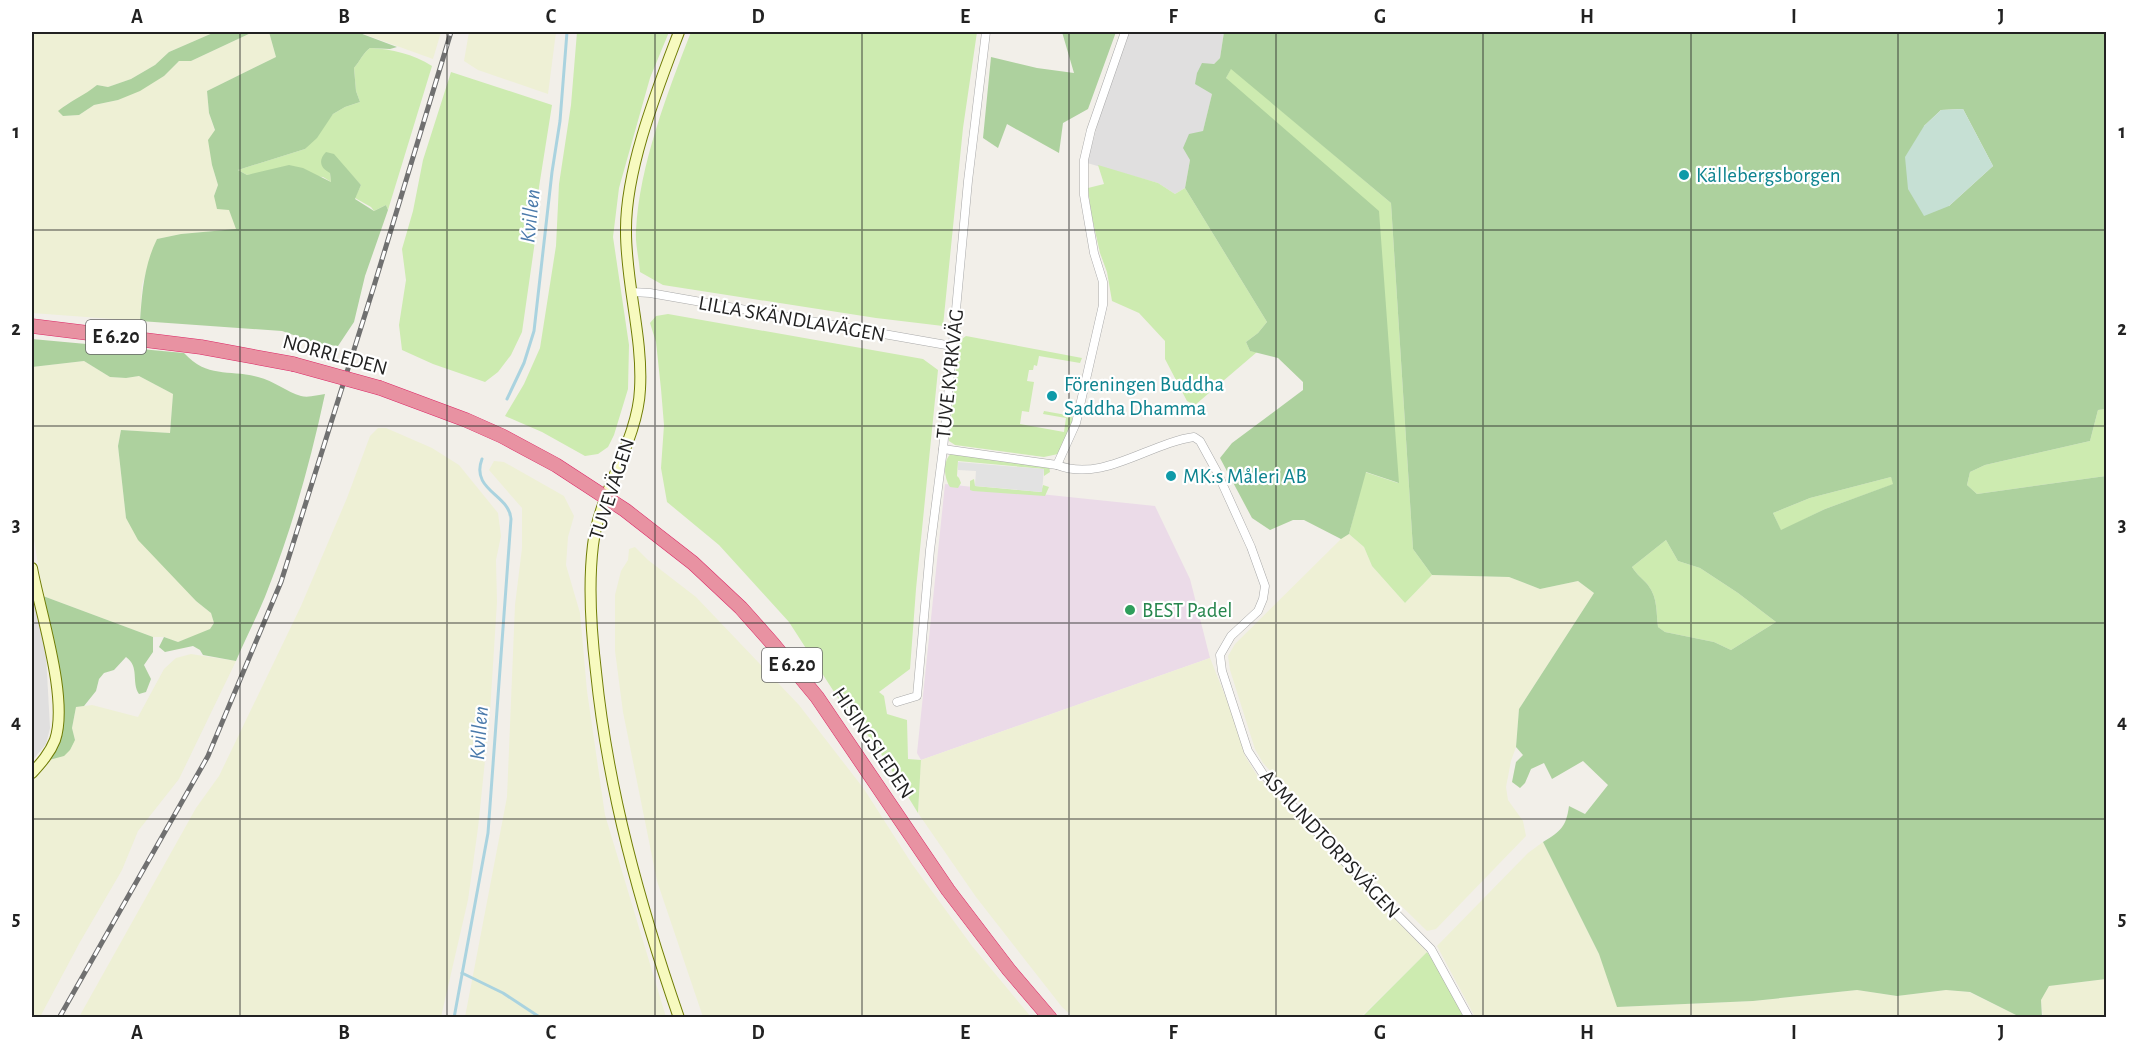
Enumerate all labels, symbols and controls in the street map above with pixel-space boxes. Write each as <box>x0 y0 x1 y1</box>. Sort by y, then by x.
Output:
text: A <box>131 7 143 27</box>
text: B <box>338 7 350 27</box>
text: C <box>546 7 557 27</box>
text: D <box>751 7 765 27</box>
text: E <box>960 7 970 27</box>
text: F <box>1168 7 1178 27</box>
text: G <box>1374 7 1386 27</box>
text: H <box>1580 7 1594 27</box>
text: I <box>1791 7 1797 27</box>
text: J <box>1998 7 2004 27</box>
text: 1 <box>12 122 20 142</box>
text: 1 <box>2118 122 2126 142</box>
place label: Källebergsborgen <box>1696 165 1841 186</box>
marker: Källebergsborgen <box>1677 168 1691 182</box>
water label: Kvillen <box>516 188 544 244</box>
street label: LILLA SKÄNDLAVÄGEN <box>697 291 887 346</box>
street label: TUVE KYRKVÄG <box>932 308 967 440</box>
text: 2 <box>11 319 21 339</box>
text: 2 <box>2117 319 2127 339</box>
road number: E 6.20 <box>86 320 146 354</box>
street label: NORRLEDEN <box>280 331 390 379</box>
place label: Föreningen Buddha Saddha Dhamma <box>1064 374 1225 419</box>
marker: Föreningen Buddha Saddha Dhamma <box>1045 389 1059 403</box>
street label: TUVEVÄGEN <box>585 435 638 543</box>
place label: MK:s Måleri AB <box>1183 466 1307 487</box>
marker: MK:s Måleri AB <box>1164 469 1178 483</box>
text: 3 <box>12 515 20 535</box>
text: 3 <box>2118 515 2126 535</box>
place label: BEST Padel <box>1142 600 1233 621</box>
marker: BEST Padel <box>1123 603 1137 617</box>
road number: E 6.20 <box>762 648 822 682</box>
street label: HISINGSLEDEN <box>828 684 918 802</box>
water label: Kvillen <box>466 705 492 761</box>
text: 4 <box>11 712 21 732</box>
text: 4 <box>2117 712 2127 732</box>
street label: ASMUNDTORPSVÄGEN <box>1256 765 1405 922</box>
text: 5 <box>12 909 20 929</box>
text: 5 <box>2118 909 2126 929</box>
text: A <box>131 1023 143 1043</box>
text: B <box>338 1023 350 1043</box>
text: C <box>546 1023 557 1043</box>
text: D <box>751 1023 765 1043</box>
text: E <box>960 1023 970 1043</box>
text: F <box>1168 1023 1178 1043</box>
text: G <box>1374 1023 1386 1043</box>
text: H <box>1580 1023 1594 1043</box>
text: I <box>1791 1023 1797 1043</box>
text: J <box>1998 1023 2004 1043</box>

